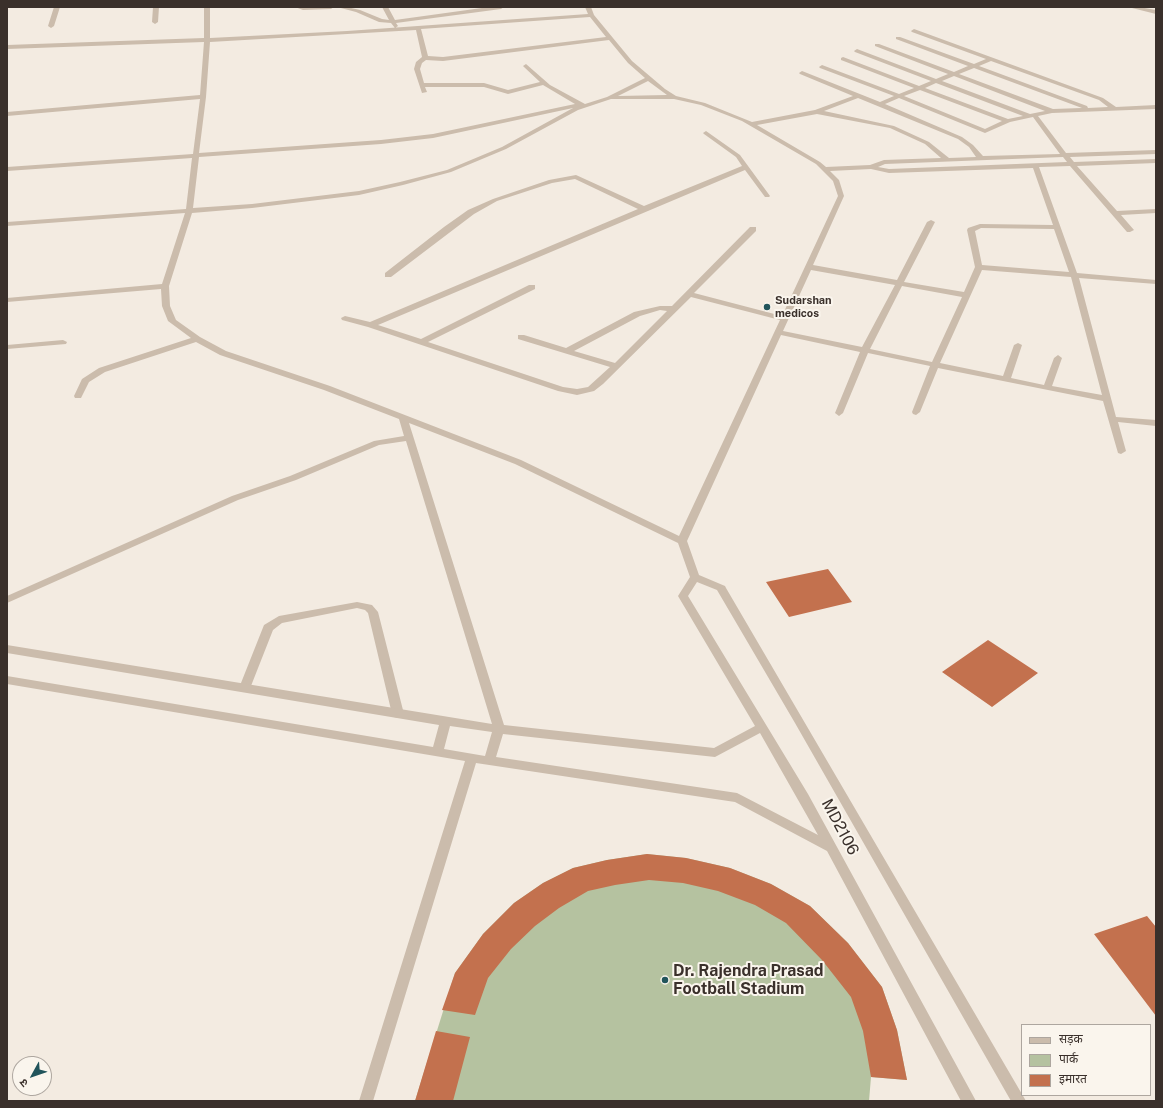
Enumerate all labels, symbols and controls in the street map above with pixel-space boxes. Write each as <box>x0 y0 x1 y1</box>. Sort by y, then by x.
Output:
place label: Sudarshan medicos <box>775 294 832 320</box>
marker: Sudarshan medicos <box>762 302 772 312</box>
street label: MD2106 <box>817 796 863 858</box>
place label: Dr. Rajendra Prasad Football Stadium <box>673 961 824 999</box>
marker: Dr. Rajendra Prasad Football Stadium <box>660 975 670 985</box>
legend <box>1021 1024 1151 1096</box>
text: सड़क <box>1059 1032 1083 1046</box>
text: पार्क <box>1059 1052 1078 1066</box>
north arrow <box>12 1056 52 1096</box>
text: इमारत <box>1059 1072 1087 1086</box>
text: उ <box>17 1077 30 1089</box>

